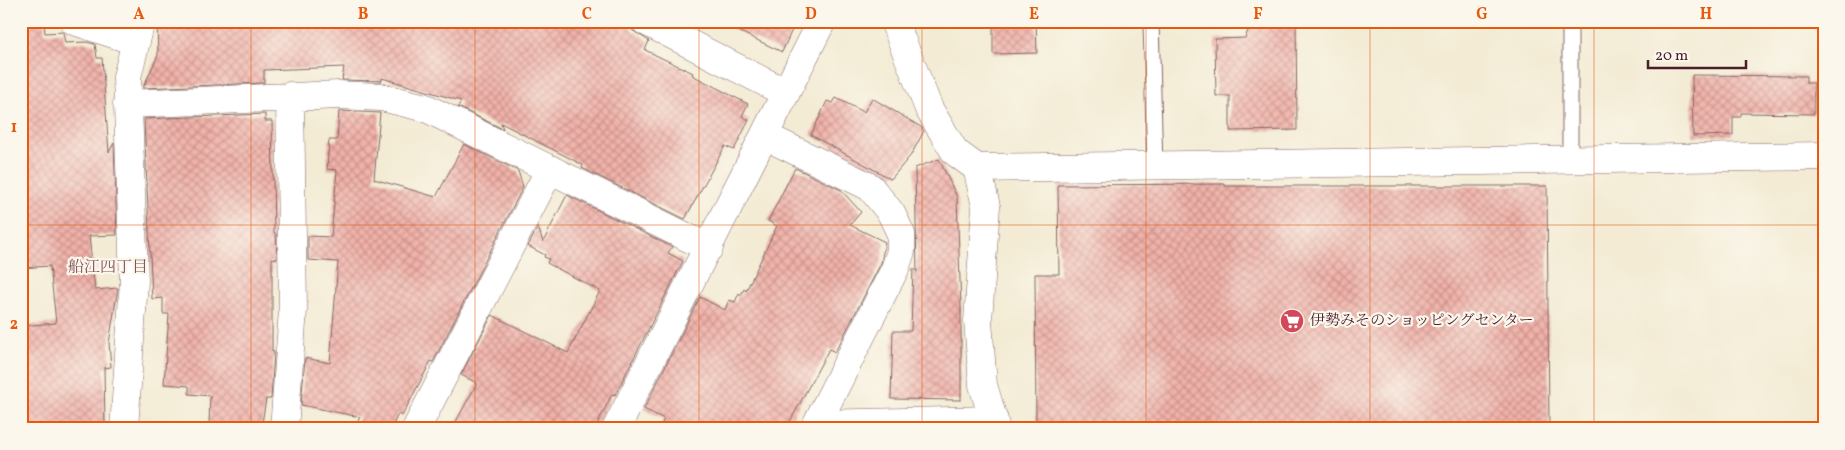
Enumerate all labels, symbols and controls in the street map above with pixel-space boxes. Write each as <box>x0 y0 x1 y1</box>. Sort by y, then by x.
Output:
text: A <box>133 4 145 26</box>
text: B <box>358 4 369 26</box>
text: C <box>582 4 592 26</box>
text: D <box>805 4 817 26</box>
text: E <box>1029 4 1039 26</box>
text: F <box>1253 4 1263 26</box>
text: G <box>1476 4 1488 26</box>
text: H <box>1700 4 1712 26</box>
scale bar <box>1648 38 1745 70</box>
text: 20 m <box>1655 46 1688 67</box>
text: 1 <box>11 117 17 139</box>
district label: 船江四丁目 <box>68 257 148 279</box>
supermarket icon: 伊勢みそのショッピングセンター <box>1279 308 1305 334</box>
place label: 伊勢みそのショッピングセンター <box>1310 311 1534 332</box>
text: 2 <box>10 314 18 336</box>

